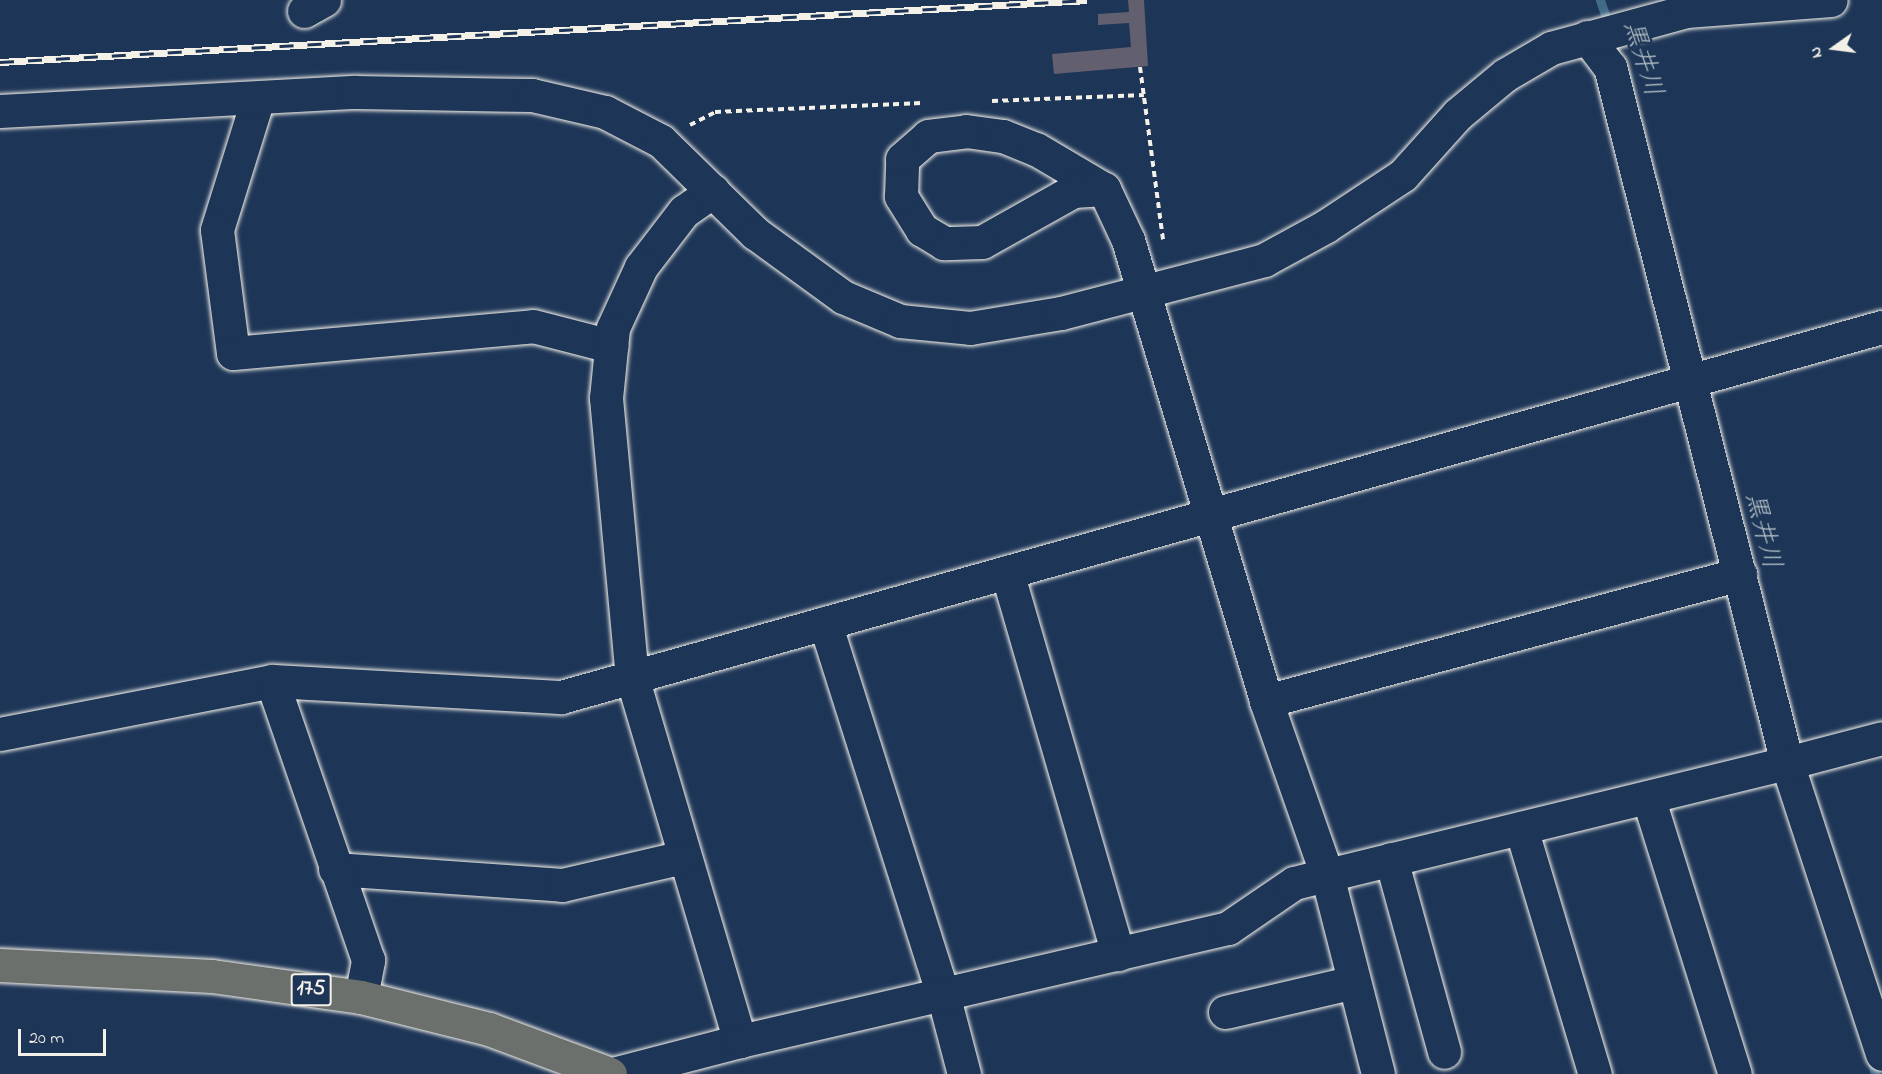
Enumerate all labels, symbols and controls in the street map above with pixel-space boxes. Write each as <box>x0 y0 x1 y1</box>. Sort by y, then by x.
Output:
water label: 黒井川 <box>1615 17 1667 101</box>
north arrow <box>1804 18 1864 78</box>
text: N <box>1804 44 1829 61</box>
water label: 黒井川 <box>1736 489 1786 573</box>
road number: 175 <box>290 971 332 1009</box>
scale bar <box>21 1017 110 1055</box>
text: 20 m <box>29 1026 64 1052</box>

